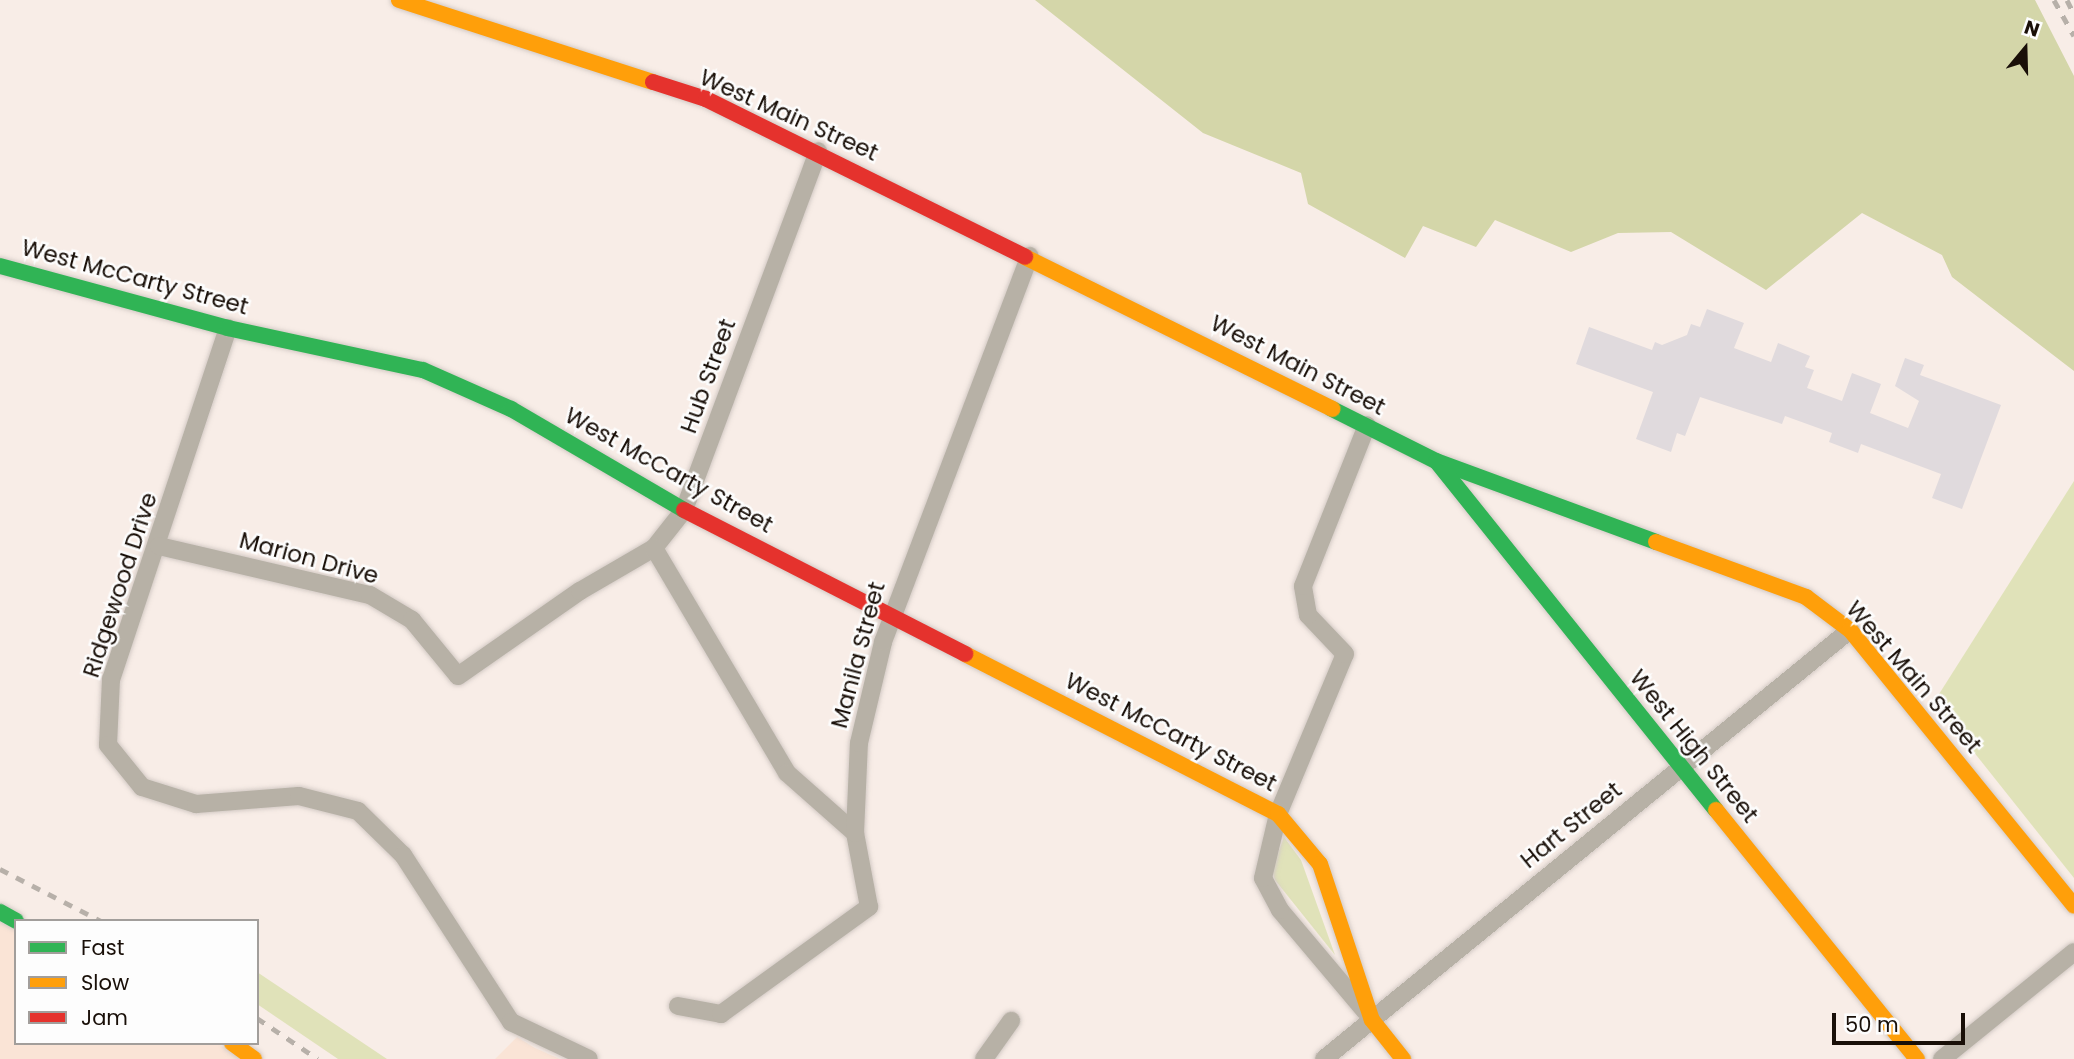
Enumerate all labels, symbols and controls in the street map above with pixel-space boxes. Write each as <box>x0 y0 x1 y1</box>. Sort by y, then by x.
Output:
north arrow <box>1990 14 2060 84</box>
text: N <box>2021 14 2043 44</box>
street label: West Main Street <box>695 63 883 167</box>
street label: West McCarty Street <box>19 233 251 321</box>
street label: West Main Street <box>1206 309 1390 421</box>
street label: Hub Street <box>675 315 741 437</box>
street label: West McCarty Street <box>560 401 778 539</box>
street label: Ridgewood Drive <box>77 489 163 681</box>
street label: Marion Drive <box>236 526 382 590</box>
street label: Manila Street <box>825 579 891 731</box>
street label: West Main Street <box>1840 595 1988 759</box>
street label: West High Street <box>1624 664 1764 828</box>
street label: West McCarty Street <box>1061 667 1281 797</box>
street label: Hart Street <box>1515 776 1627 874</box>
legend <box>14 919 259 1045</box>
text: Fast <box>81 933 124 962</box>
text: Slow <box>81 968 129 997</box>
scale bar <box>1836 1000 1969 1044</box>
text: Jam <box>81 1003 128 1032</box>
text: 50 m <box>1845 1010 1899 1039</box>

